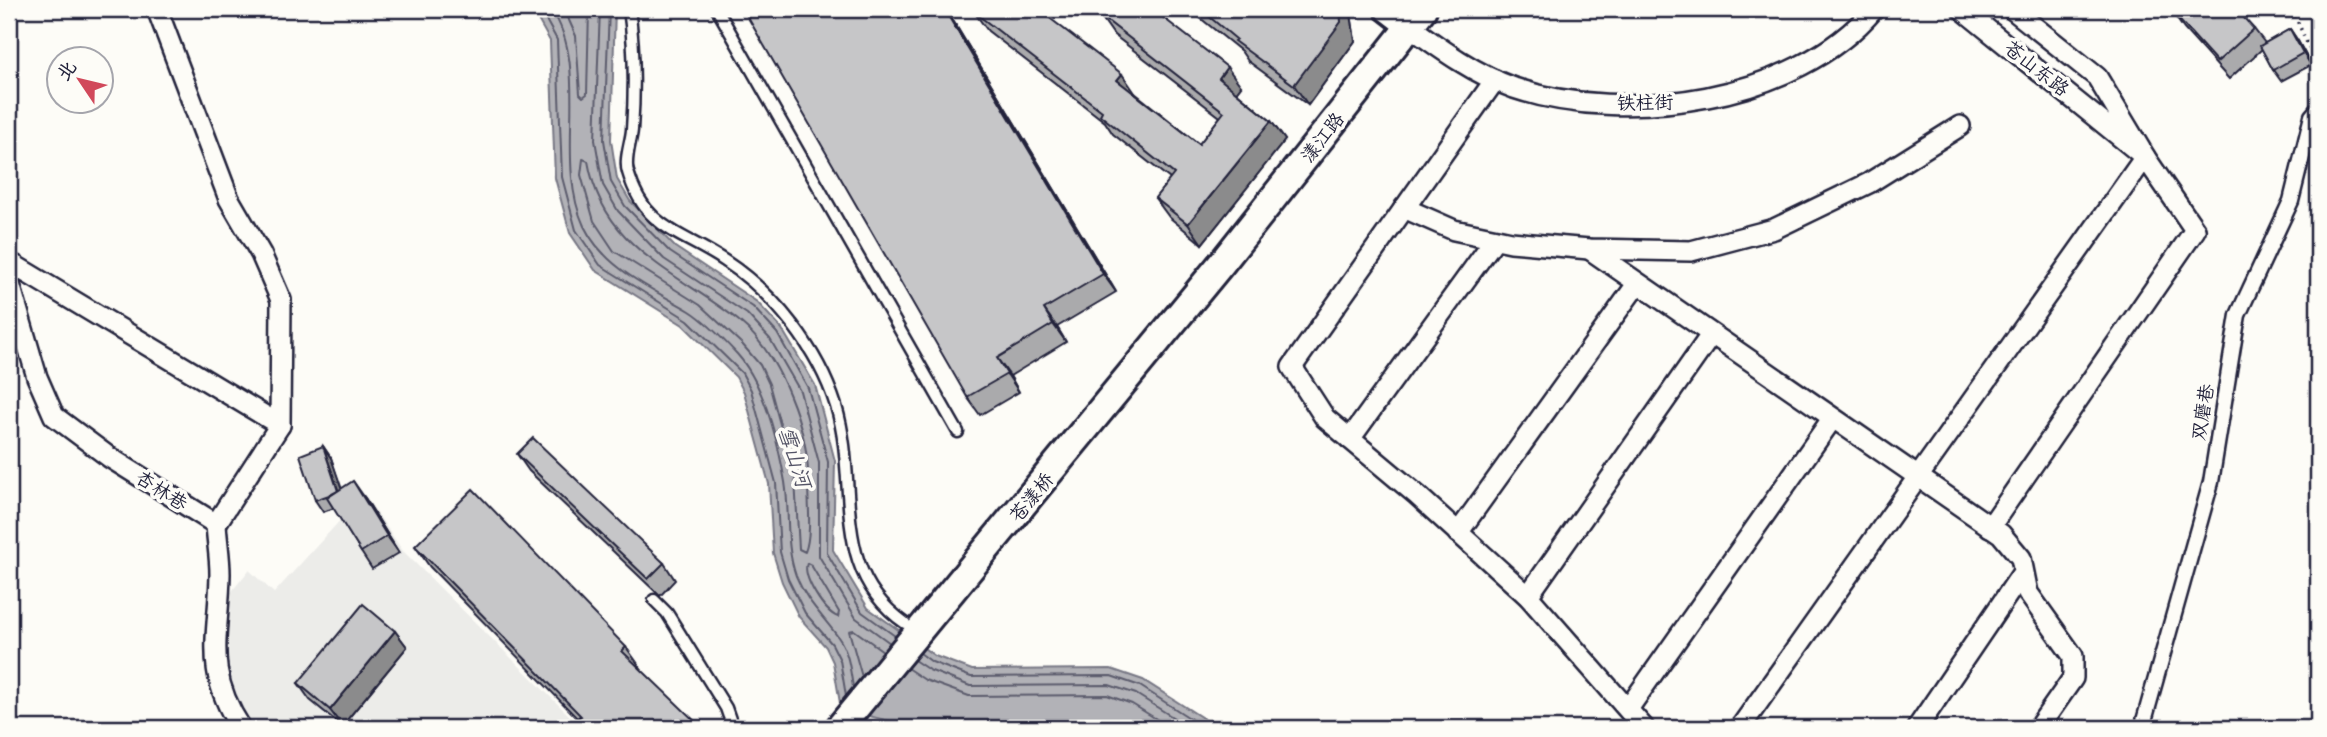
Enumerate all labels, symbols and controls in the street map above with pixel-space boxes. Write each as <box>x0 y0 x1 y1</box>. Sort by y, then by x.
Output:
street label: 苍山东路 <box>1997 34 2075 105</box>
north arrow <box>46 46 116 116</box>
text: 北 <box>50 55 85 88</box>
street label: 铁柱街 <box>1616 89 1674 119</box>
street label: 漾江路 <box>1294 107 1353 170</box>
street label: 双磨巷 <box>2185 382 2223 443</box>
water label: 雪山河 <box>768 422 820 495</box>
street label: 杏林巷 <box>129 464 193 520</box>
street label: 苍漾桥 <box>1003 467 1062 530</box>

